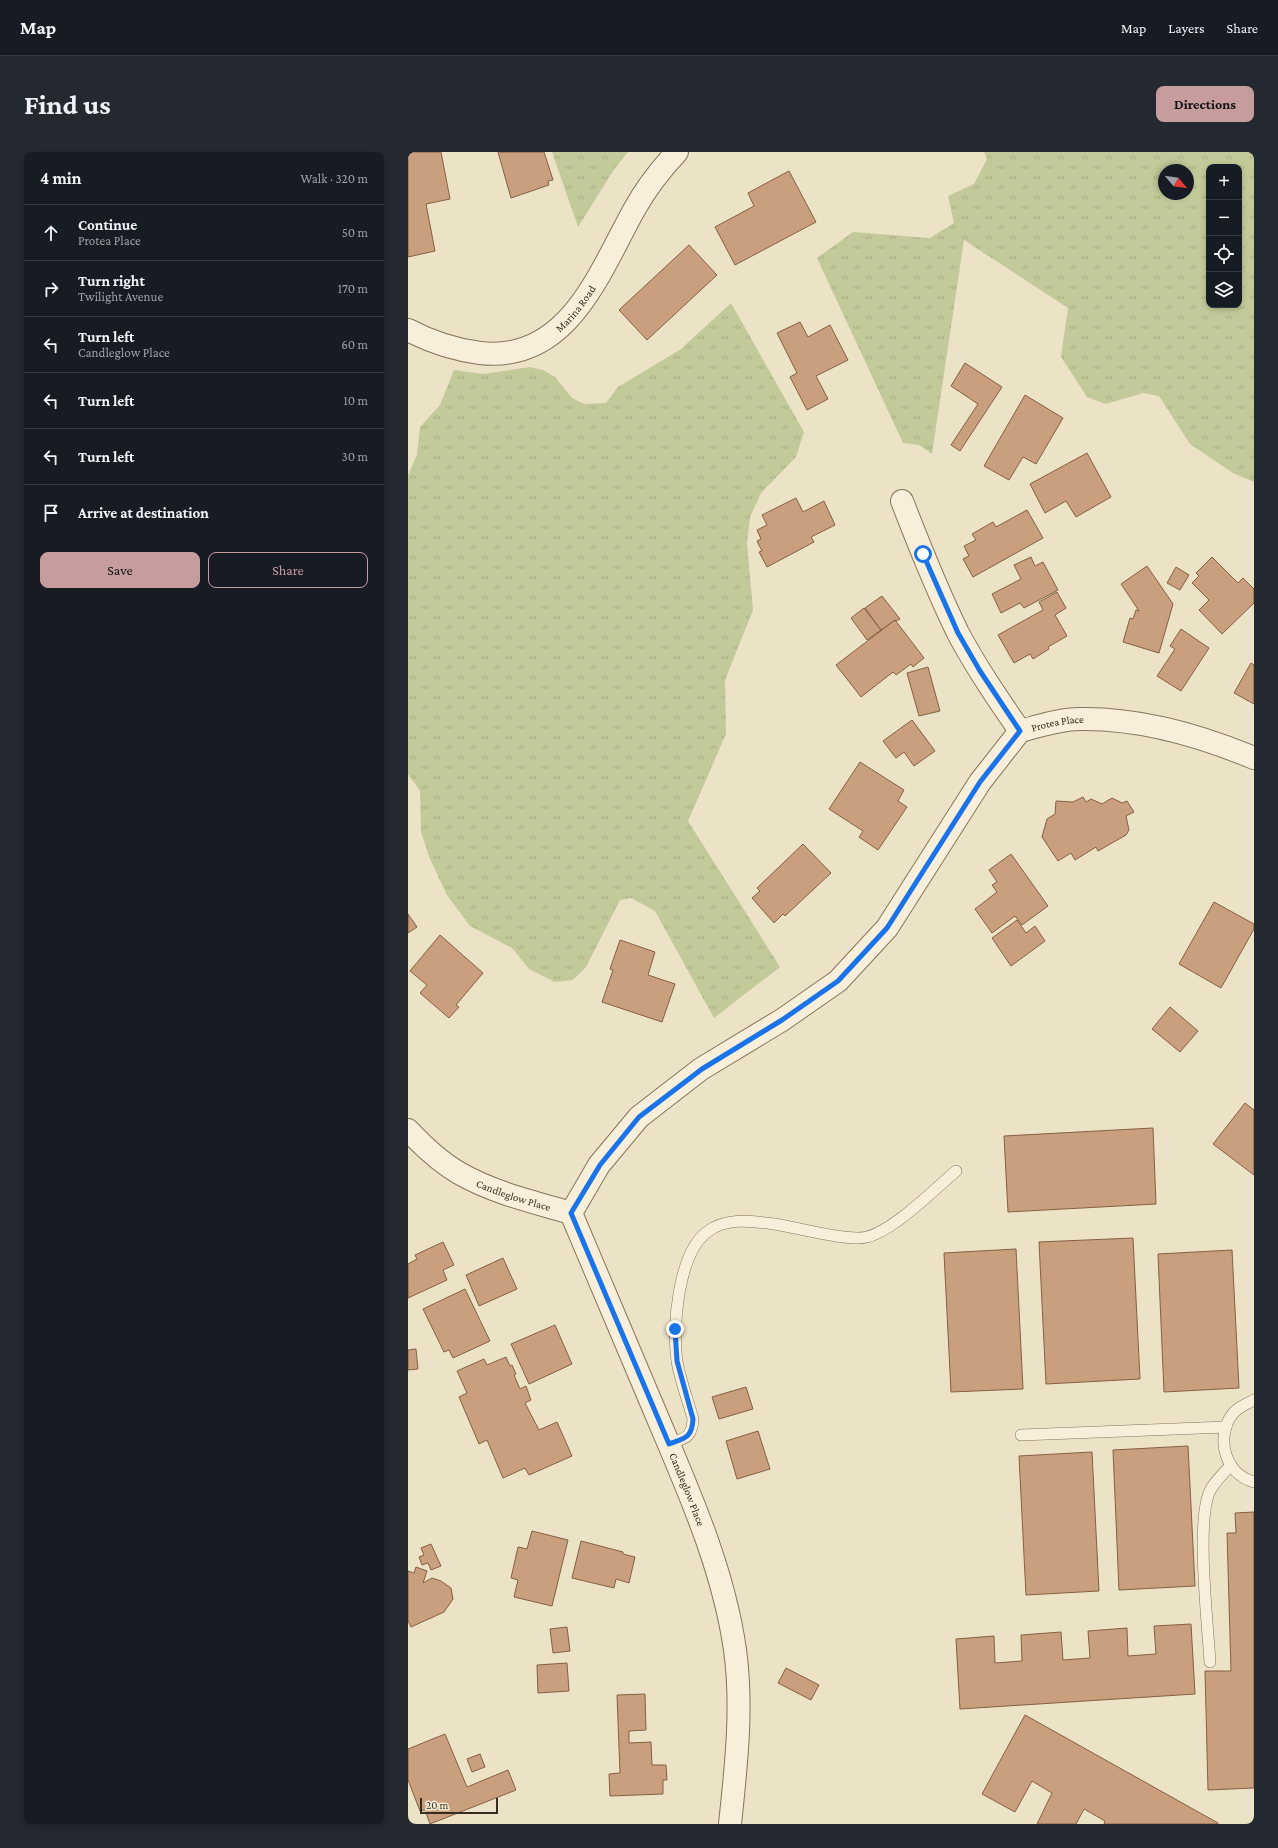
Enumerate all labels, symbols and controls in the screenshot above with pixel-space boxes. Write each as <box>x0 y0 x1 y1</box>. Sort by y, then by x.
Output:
text: Map <box>20 17 56 38</box>
text: Map <box>1121 20 1146 36</box>
text: Layers <box>1168 20 1205 36</box>
text: Share <box>1227 20 1258 36</box>
button: Directions <box>1156 86 1254 122</box>
text: Find us <box>24 89 111 120</box>
north arrow <box>1158 164 1194 200</box>
map controls <box>1206 164 1242 308</box>
button: + <box>1206 164 1242 200</box>
text: 4 min <box>40 169 82 188</box>
text: Walk · 320 m <box>300 171 368 186</box>
button: − <box>1206 200 1242 236</box>
text: Continue <box>78 217 137 233</box>
icon: ahead <box>40 222 62 244</box>
text: 50 m <box>342 225 368 240</box>
text: Protea Place <box>78 233 141 248</box>
button: locate <box>1206 236 1242 272</box>
button: layers <box>1206 272 1242 308</box>
text: Turn right <box>78 273 145 289</box>
icon: right <box>40 278 62 300</box>
text: 170 m <box>338 281 368 296</box>
street label: Marina Road <box>553 283 598 334</box>
text: Twilight Avenue <box>78 289 163 304</box>
text: Turn left <box>78 329 134 345</box>
icon: left <box>40 334 62 356</box>
text: 60 m <box>341 337 368 352</box>
text: Candleglow Place <box>78 345 170 360</box>
icon: left <box>40 390 62 412</box>
text: Turn left <box>78 393 134 409</box>
text: 10 m <box>343 393 368 408</box>
icon: left <box>40 446 62 468</box>
text: Turn left <box>78 449 134 465</box>
text: 30 m <box>342 449 368 464</box>
icon: arrive <box>40 502 62 524</box>
text: Arrive at destination <box>78 505 209 521</box>
route start <box>914 545 932 563</box>
button: Save <box>40 552 200 588</box>
button: Share <box>208 552 368 588</box>
street label: Protea Place <box>1030 713 1084 734</box>
street label: Candleglow Place <box>475 1177 552 1213</box>
route end <box>666 1320 684 1338</box>
street label: Candleglow Place <box>667 1451 707 1528</box>
scale bar <box>420 1796 498 1815</box>
text: 20 m <box>426 1799 448 1811</box>

